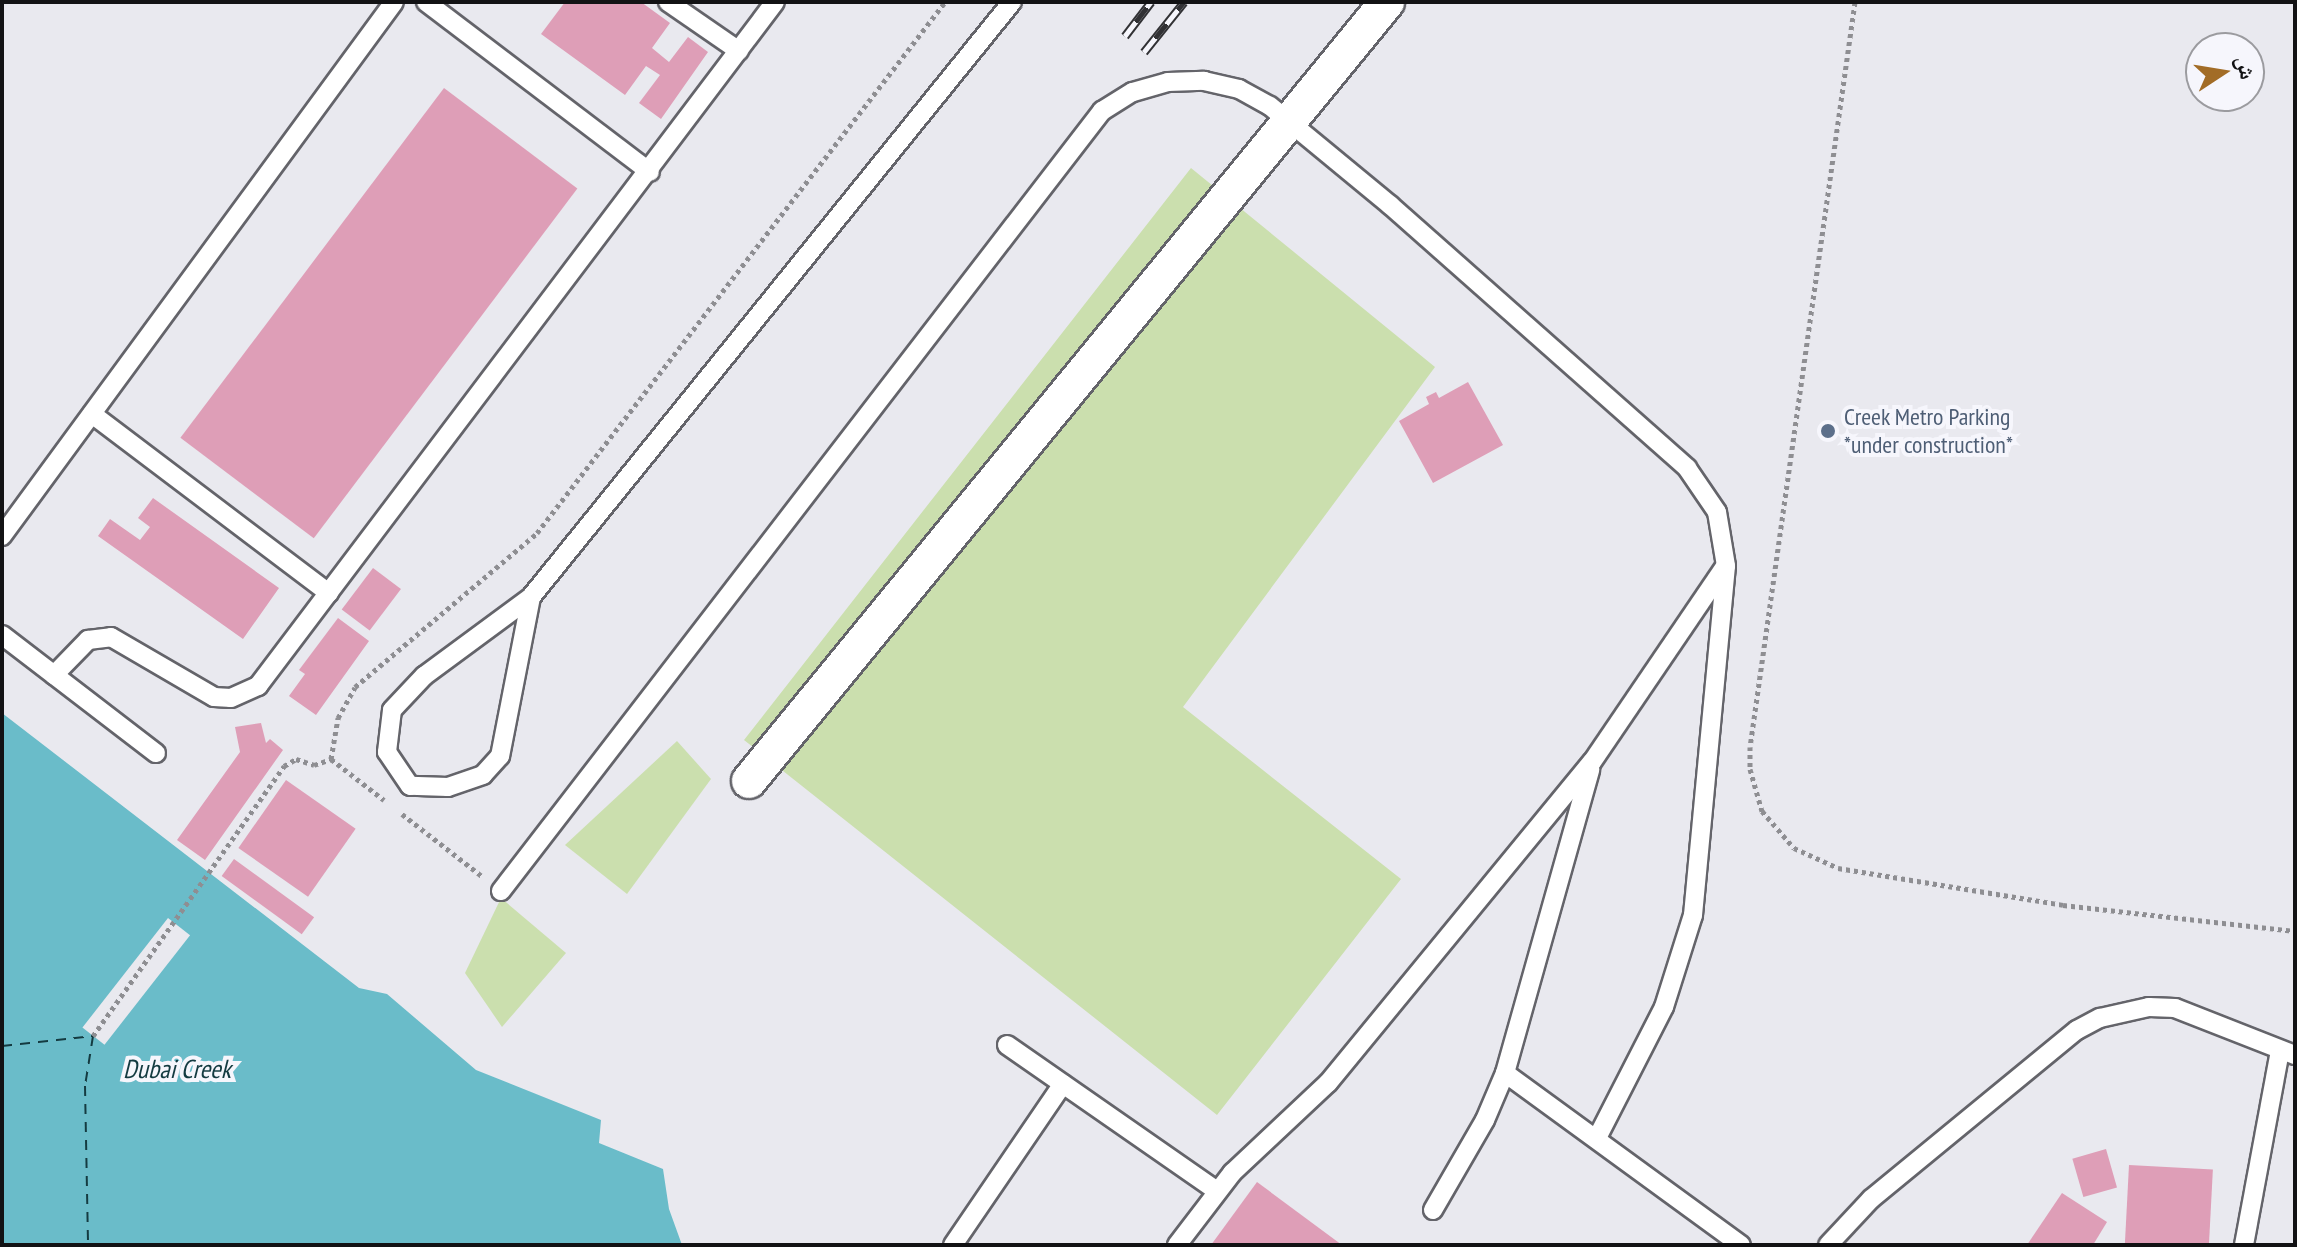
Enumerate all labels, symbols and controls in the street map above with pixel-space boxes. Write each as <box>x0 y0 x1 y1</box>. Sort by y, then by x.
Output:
north arrow <box>2185 32 2265 112</box>
text: ش <box>2230 53 2263 82</box>
place label: Creek Metro Parking *under construction* <box>1844 403 2013 459</box>
marker: Creek Metro Parking *under construction* <box>1819 422 1837 440</box>
water label: Dubai Creek <box>123 1053 231 1085</box>

